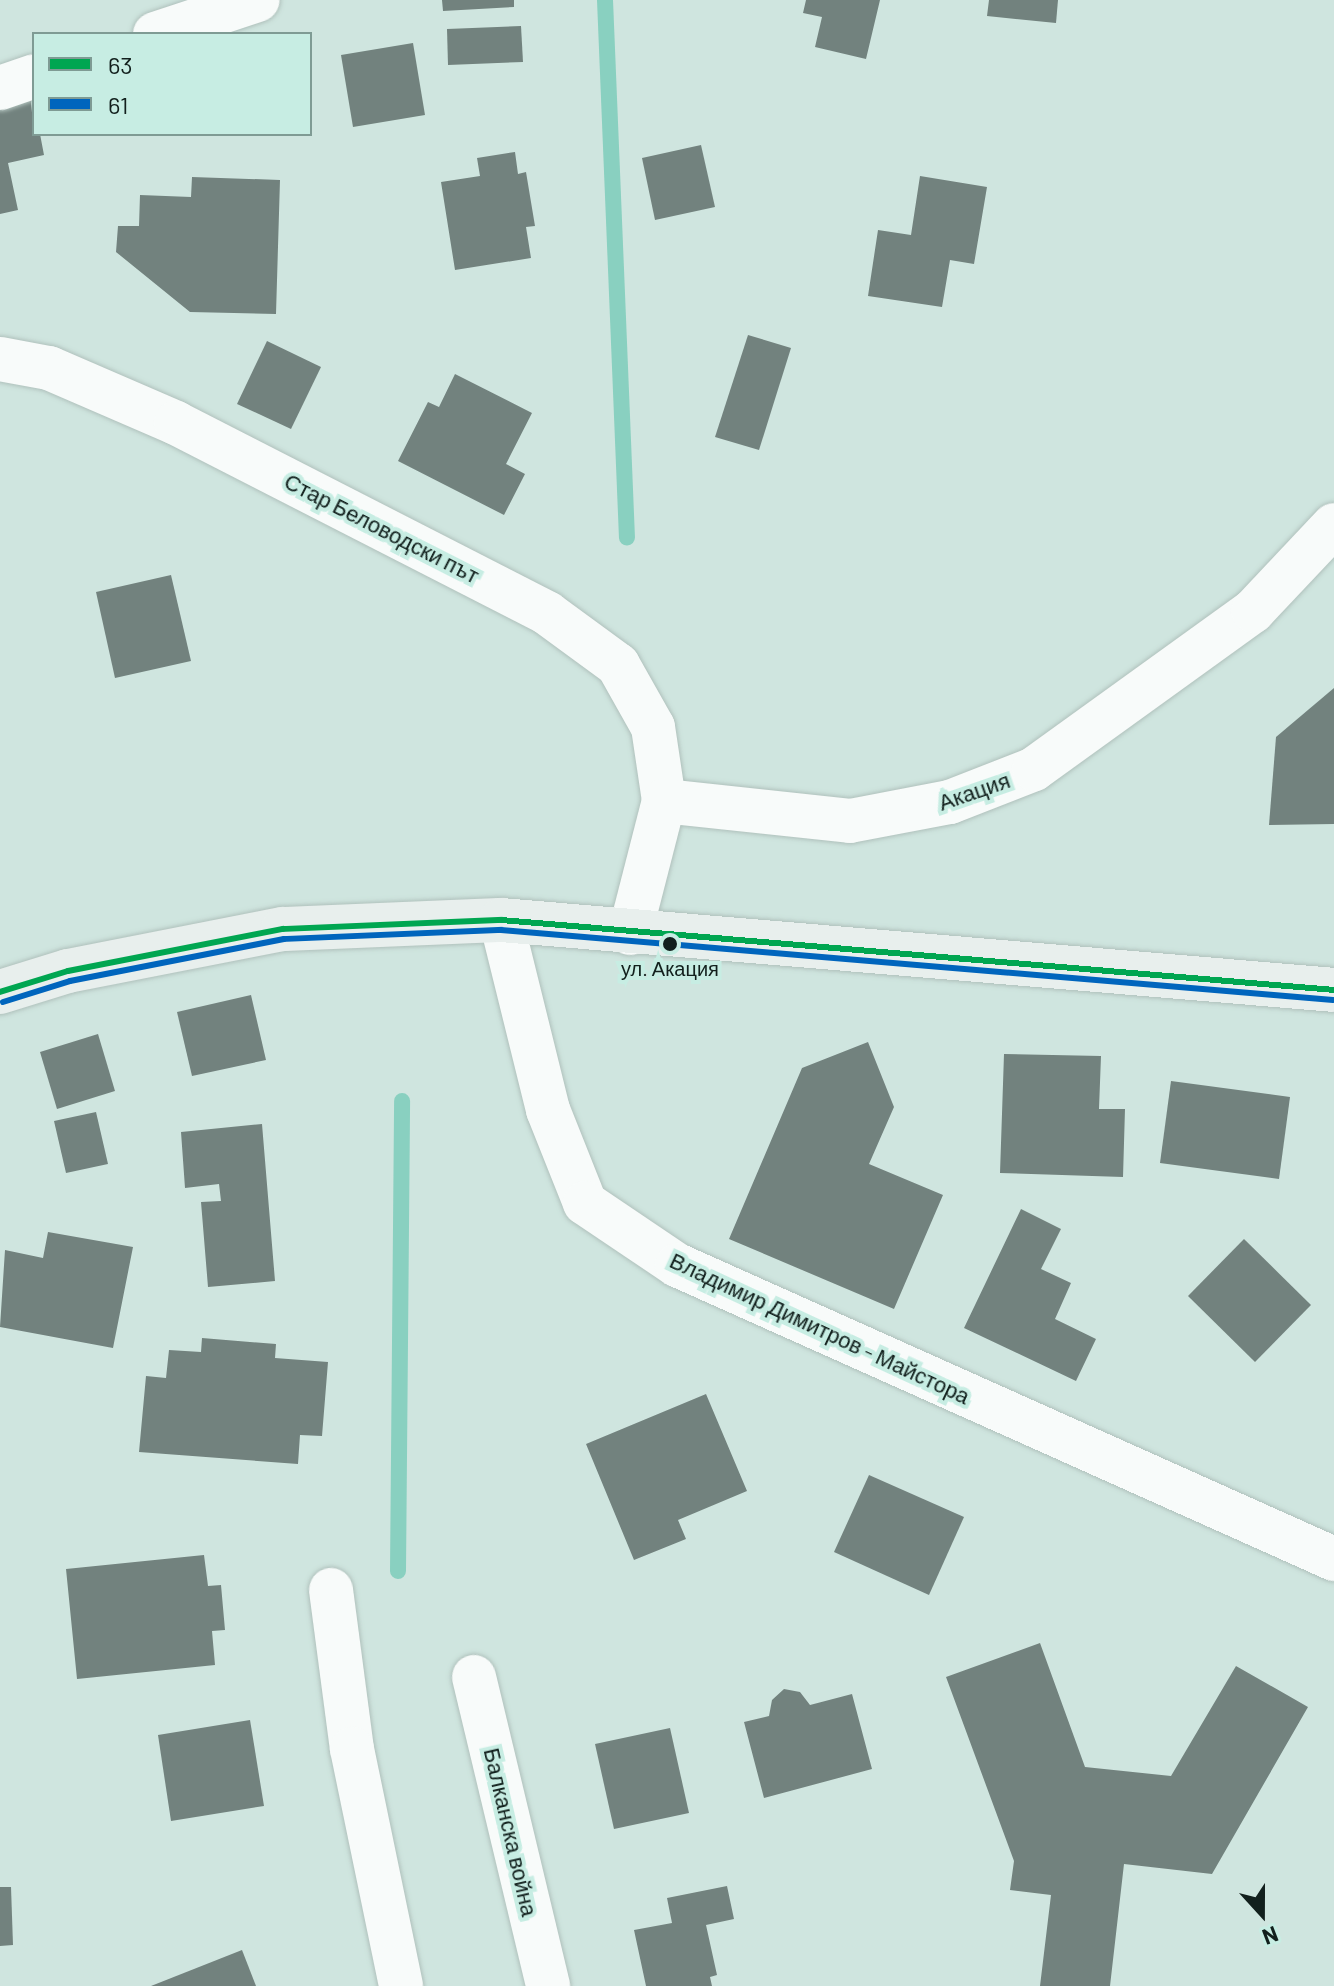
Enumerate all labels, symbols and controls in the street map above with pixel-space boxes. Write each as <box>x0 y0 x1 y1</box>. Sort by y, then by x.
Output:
legend <box>32 32 312 136</box>
text: 63 <box>108 50 133 79</box>
text: 61 <box>108 90 128 119</box>
street label: Стар Беловодски път <box>280 467 484 589</box>
street label: Акация <box>935 767 1013 815</box>
marker: ул. Акация <box>662 936 678 952</box>
place label: ул. Акация <box>621 956 719 980</box>
street label: Владимир Димитров - Майстора <box>666 1247 974 1409</box>
street label: Балканска война <box>479 1745 543 1919</box>
north arrow <box>1222 1874 1302 1954</box>
text: N <box>1259 1922 1282 1951</box>

